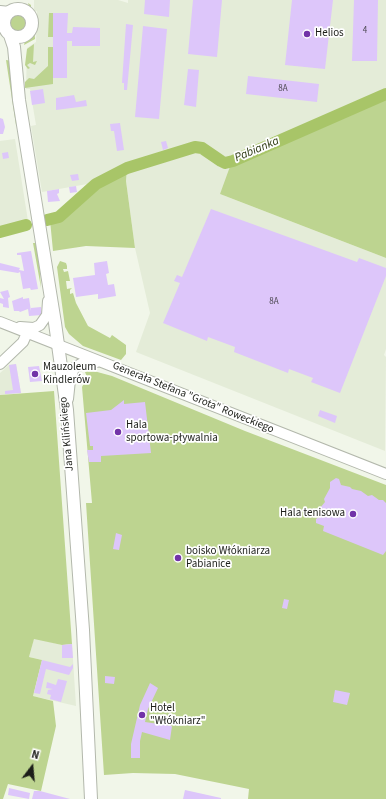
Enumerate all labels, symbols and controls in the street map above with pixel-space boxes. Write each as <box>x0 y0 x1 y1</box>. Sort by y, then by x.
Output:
house number: 4 <box>363 26 367 36</box>
place label: Helios <box>315 27 344 41</box>
marker: Helios <box>302 29 312 39</box>
house number: 8A <box>278 84 288 94</box>
water label: Pabianka <box>233 134 281 166</box>
house number: 8A <box>269 297 279 307</box>
street label: Generała Stefana "Grota" Roweckiego <box>110 360 276 436</box>
place label: Mauzoleum Kindlerów <box>43 361 96 387</box>
marker: Mauzoleum Kindlerów <box>30 369 40 379</box>
street label: Jana Kilińskiego <box>57 396 77 472</box>
place label: Hala sportowa-pływalnia <box>126 419 218 445</box>
marker: Hala sportowa-pływalnia <box>113 427 123 437</box>
place label: Hala tenisowa <box>280 507 345 521</box>
marker: Hala tenisowa <box>348 509 358 519</box>
place label: boisko Włókniarza Pabianice <box>186 545 270 571</box>
marker: boisko Włókniarza Pabianice <box>173 553 183 563</box>
place label: Hotel "Włókniarz" <box>150 702 205 728</box>
marker: Hotel "Włókniarz" <box>137 710 147 720</box>
north arrow <box>12 747 52 787</box>
text: N <box>30 747 41 763</box>

